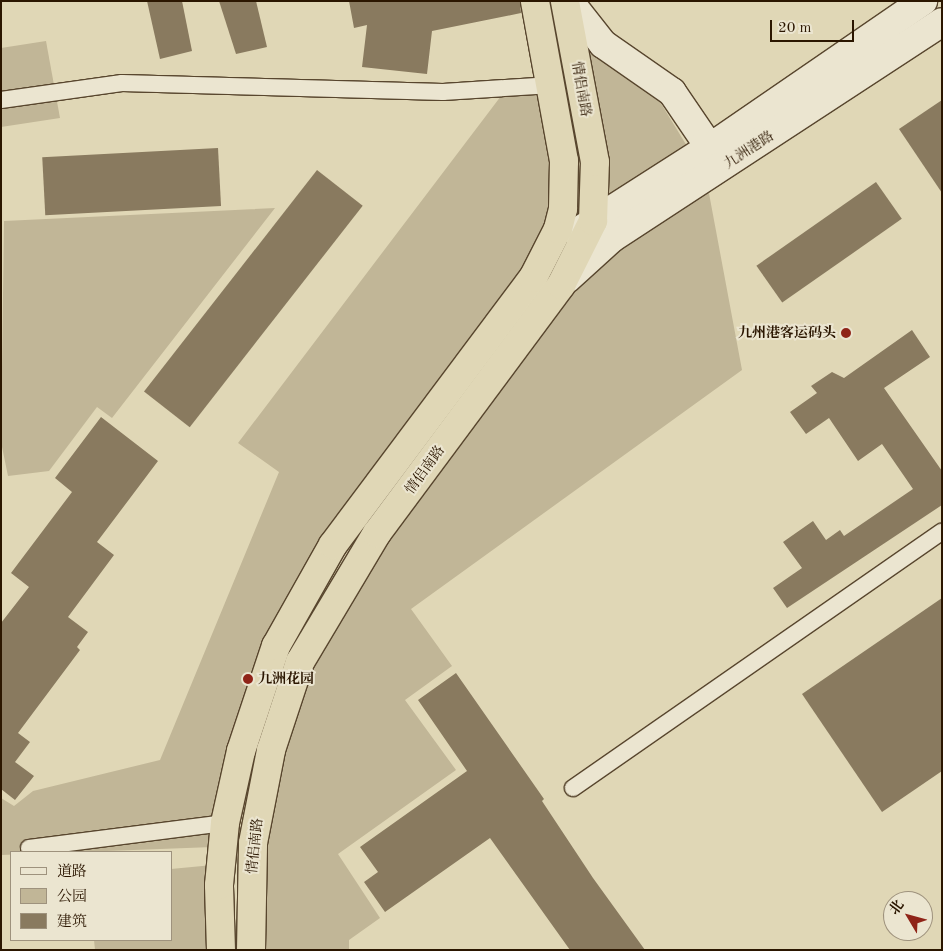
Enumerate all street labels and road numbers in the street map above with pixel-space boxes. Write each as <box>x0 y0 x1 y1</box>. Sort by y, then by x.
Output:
street label: 情侣南路 <box>568 60 594 118</box>
street label: 九洲港路 <box>721 128 777 172</box>
street label: 情侣南路 <box>402 442 448 498</box>
street label: 情侣南路 <box>244 817 266 875</box>

